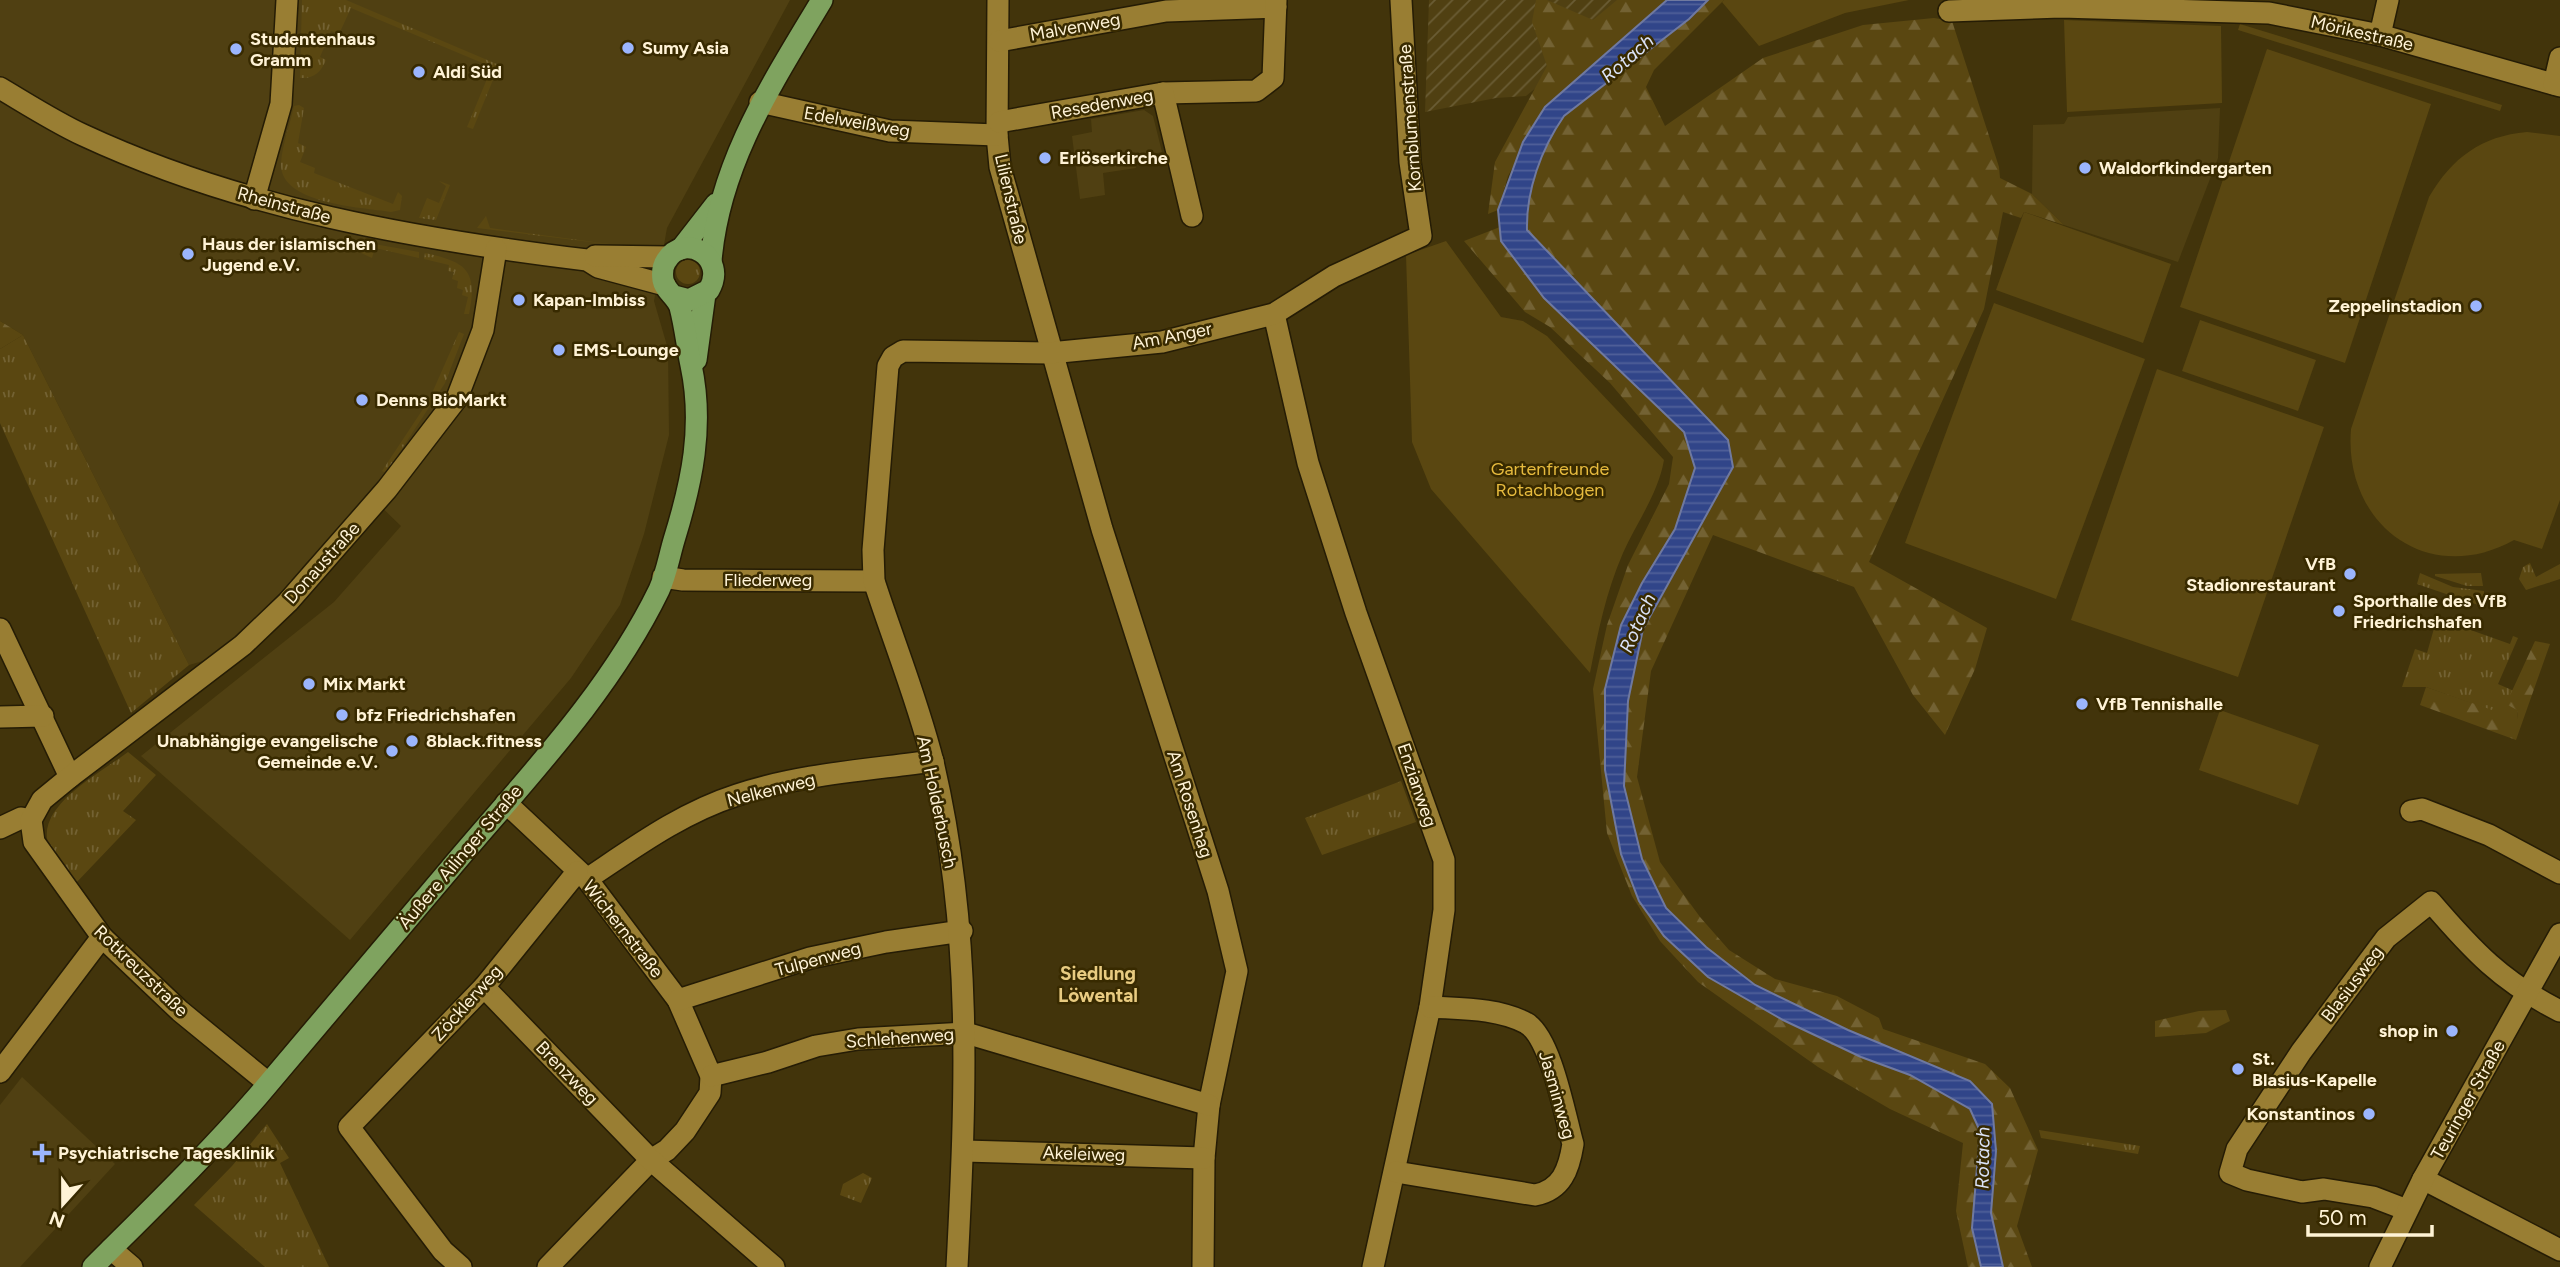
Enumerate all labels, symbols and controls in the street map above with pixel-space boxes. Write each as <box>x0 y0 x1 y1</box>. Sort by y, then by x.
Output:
street label: Malvenweg <box>1028 8 1122 46</box>
street label: Mörikestraße <box>2309 11 2416 56</box>
place label: Studentenhaus Gramm <box>250 28 376 71</box>
water label: Rotach <box>1596 29 1659 87</box>
place label: Sumy Asia <box>642 37 729 59</box>
marker: Sumy Asia <box>620 40 636 56</box>
marker: Studentenhaus Gramm <box>228 41 244 57</box>
street label: Kornblumenstraße <box>1394 43 1426 192</box>
place label: Aldi Süd <box>433 61 502 83</box>
marker: Aldi Süd <box>411 64 427 80</box>
street label: Resedenweg <box>1049 84 1155 124</box>
street label: Edelweißweg <box>802 102 912 142</box>
place label: Erlöserkirche <box>1059 147 1168 169</box>
marker: Erlöserkirche <box>1037 150 1053 166</box>
street label: Lilienstraße <box>990 152 1032 246</box>
place label: Waldorfkindergarten <box>2099 157 2272 179</box>
marker: Waldorfkindergarten <box>2077 160 2093 176</box>
street label: Rheinstraße <box>235 182 333 228</box>
place label: Haus der islamischen Jugend e.V. <box>202 233 376 276</box>
marker: Haus der islamischen Jugend e.V. <box>180 246 196 262</box>
place label: Kapan-Imbiss <box>533 289 646 311</box>
marker: Kapan-Imbiss <box>511 292 527 308</box>
place label: Zeppelinstadion <box>2329 295 2462 317</box>
marker: Zeppelinstadion <box>2468 298 2484 314</box>
street label: Am Anger <box>1130 318 1214 354</box>
place label: EMS-Lounge <box>573 339 679 361</box>
marker: EMS-Lounge <box>551 342 567 358</box>
place label: Denns BioMarkt <box>376 389 507 411</box>
marker: Denns BioMarkt <box>354 392 370 408</box>
park label: Gartenfreunde Rotachbogen <box>1491 458 1609 501</box>
street label: Donaustraße <box>280 517 365 608</box>
place label: VfB Stadionrestaurant <box>2186 553 2336 596</box>
marker: VfB Stadionrestaurant <box>2342 566 2358 582</box>
street label: Fliederweg <box>724 569 812 591</box>
water label: Rotach <box>1614 590 1661 656</box>
place label: Sporthalle des VfB Friedrichshafen <box>2353 590 2507 633</box>
marker: Sporthalle des VfB Friedrichshafen <box>2331 603 2347 619</box>
place label: Mix Markt <box>323 673 406 695</box>
marker: Mix Markt <box>301 676 317 692</box>
place label: VfB Tennishalle <box>2096 693 2223 715</box>
marker: VfB Tennishalle <box>2074 696 2090 712</box>
place label: bfz Friedrichshafen <box>356 704 516 726</box>
marker: bfz Friedrichshafen <box>334 707 350 723</box>
place label: Unabhängige evangelische Gemeinde e.V. <box>157 730 378 773</box>
place label: 8black.fitness <box>426 730 542 752</box>
marker: 8black.fitness <box>404 733 420 749</box>
street label: Am Holderbusch <box>912 734 962 870</box>
street label: Enzianweg <box>1392 740 1442 830</box>
marker: Unabhängige evangelische Gemeinde e.V. <box>384 743 400 759</box>
street label: Am Rosenhag <box>1162 747 1218 861</box>
street label: Nelkenweg <box>725 768 817 812</box>
street label: Äußere Ailinger Straße <box>393 780 527 933</box>
street label: Wichernstraße <box>578 876 668 982</box>
street label: Rotkreuzstraße <box>89 921 193 1022</box>
street label: Tulpenweg <box>773 937 863 981</box>
street label: Blasiusweg <box>2316 942 2388 1026</box>
street label: Zöcklerweg <box>427 960 507 1046</box>
district label: Siedlung Löwental <box>1058 962 1138 1007</box>
place label: shop in <box>2379 1020 2438 1042</box>
street label: Schlehenweg <box>845 1023 955 1053</box>
marker: shop in <box>2444 1023 2460 1039</box>
street label: Teuringer Straße <box>2426 1036 2510 1164</box>
street label: Brenzweg <box>531 1037 603 1109</box>
street label: Jasminweg <box>1534 1048 1580 1142</box>
place label: St. Blasius-Kapelle <box>2252 1048 2377 1091</box>
marker: St. Blasius-Kapelle <box>2230 1061 2246 1077</box>
place label: Konstantinos <box>2247 1103 2356 1125</box>
marker: Konstantinos <box>2361 1106 2377 1122</box>
water label: Rotach <box>1970 1126 1995 1189</box>
place label: Psychiatrische Tagesklinik <box>58 1142 275 1164</box>
street label: Akeleiweg <box>1042 1142 1126 1166</box>
marker: Psychiatrische Tagesklinik <box>32 1143 52 1163</box>
north arrow <box>28 1169 98 1239</box>
scale bar <box>2308 1194 2432 1238</box>
text: 50 m <box>2318 1205 2367 1230</box>
text: N <box>46 1206 68 1233</box>

